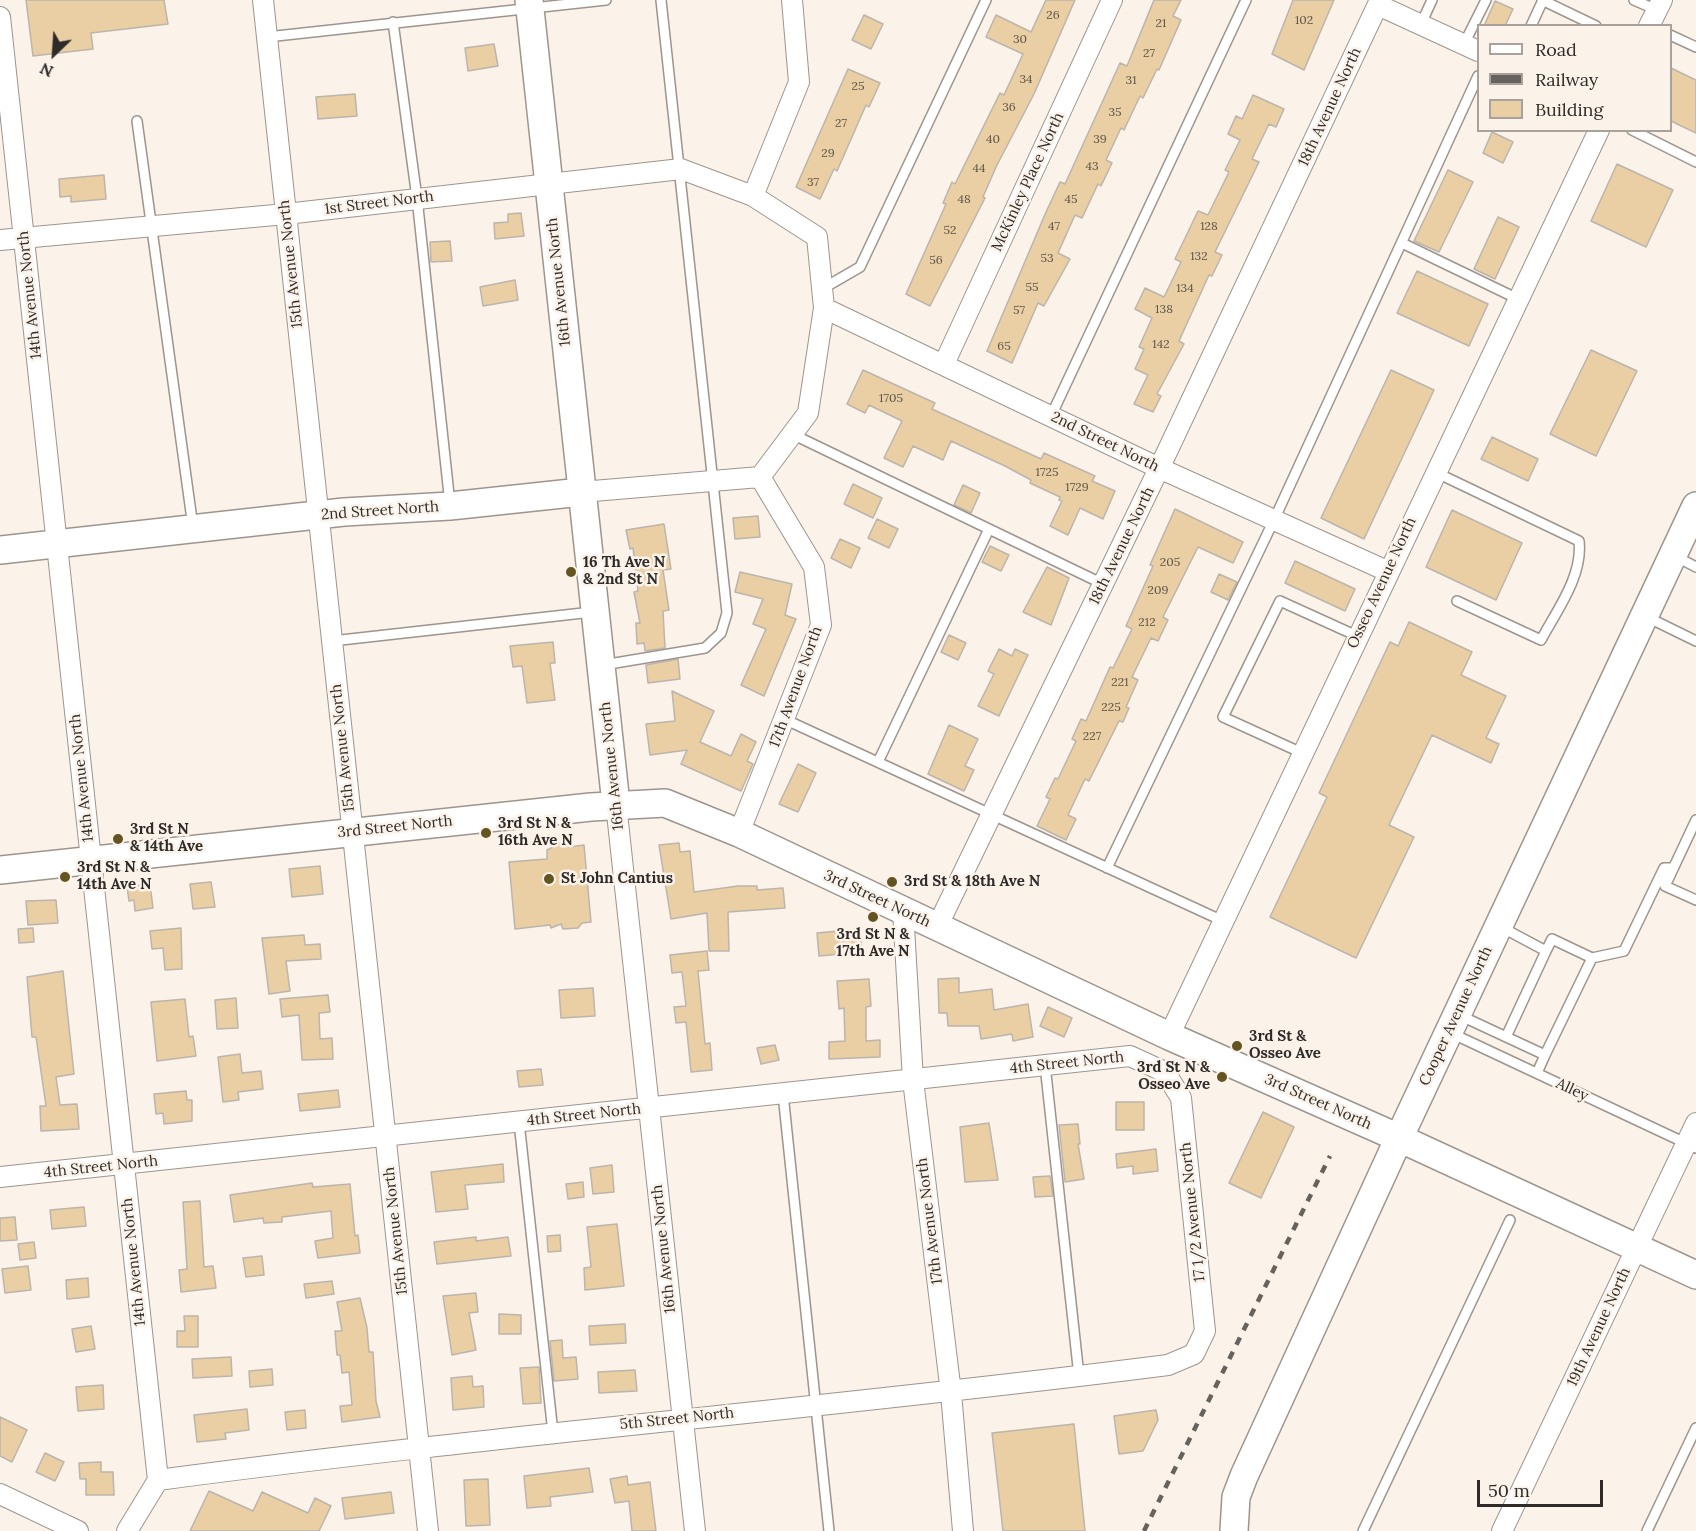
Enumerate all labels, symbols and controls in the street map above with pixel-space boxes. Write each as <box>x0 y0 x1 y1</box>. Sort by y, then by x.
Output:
house number: 26 <box>1046 9 1060 23</box>
house number: 102 <box>1295 14 1313 28</box>
house number: 21 <box>1156 17 1166 31</box>
north arrow <box>24 24 84 84</box>
legend <box>1477 24 1672 132</box>
house number: 30 <box>1013 33 1027 47</box>
text: Road <box>1535 38 1577 61</box>
street label: 18th Avenue North <box>1295 45 1365 169</box>
house number: 27 <box>1143 47 1155 61</box>
text: N <box>37 59 56 82</box>
text: Railway <box>1535 68 1598 91</box>
house number: 34 <box>1019 73 1033 87</box>
house number: 31 <box>1125 74 1137 88</box>
house number: 25 <box>852 80 864 94</box>
text: Building <box>1535 98 1603 121</box>
house number: 36 <box>1002 101 1016 115</box>
house number: 35 <box>1108 106 1122 120</box>
street label: McKinley Place North <box>988 110 1068 254</box>
house number: 27 <box>835 117 847 131</box>
house number: 40 <box>986 133 1000 147</box>
house number: 39 <box>1093 133 1107 147</box>
house number: 29 <box>821 147 835 161</box>
house number: 43 <box>1085 160 1099 174</box>
house number: 44 <box>972 162 986 176</box>
house number: 37 <box>807 176 819 190</box>
street label: 1st Street North <box>323 187 435 219</box>
house number: 48 <box>957 193 971 207</box>
house number: 45 <box>1064 193 1078 207</box>
street label: 15th Avenue North <box>275 199 307 329</box>
street label: 16th Avenue North <box>543 217 575 347</box>
house number: 47 <box>1048 220 1060 234</box>
house number: 128 <box>1200 220 1218 234</box>
house number: 52 <box>944 224 956 238</box>
street label: 14th Avenue North <box>14 230 46 360</box>
house number: 132 <box>1190 250 1208 264</box>
house number: 53 <box>1040 252 1054 266</box>
house number: 56 <box>929 254 943 268</box>
house number: 55 <box>1025 281 1039 295</box>
house number: 134 <box>1176 282 1194 296</box>
house number: 138 <box>1155 303 1173 317</box>
house number: 57 <box>1013 304 1025 318</box>
house number: 142 <box>1152 338 1170 352</box>
house number: 65 <box>997 340 1011 354</box>
house number: 1705 <box>879 392 903 406</box>
street label: 2nd Street North <box>1048 408 1162 476</box>
house number: 1725 <box>1036 466 1058 480</box>
house number: 1729 <box>1065 481 1089 495</box>
street label: 18th Avenue North <box>1086 484 1158 608</box>
street label: 2nd Street North <box>321 498 439 524</box>
street label: Osseo Avenue North <box>1344 514 1420 652</box>
place label: 16 Th Ave N & 2nd St N <box>583 554 665 589</box>
house number: 205 <box>1160 556 1180 570</box>
marker: 16 Th Ave N & 2nd St N <box>564 565 578 579</box>
house number: 209 <box>1148 584 1168 598</box>
house number: 212 <box>1138 616 1156 630</box>
street label: 17th Avenue North <box>766 624 826 750</box>
house number: 221 <box>1111 676 1129 690</box>
street label: 15th Avenue North <box>327 683 359 813</box>
street label: 16th Avenue North <box>596 701 628 831</box>
house number: 225 <box>1101 701 1121 715</box>
street label: 14th Avenue North <box>66 713 98 843</box>
house number: 227 <box>1083 730 1101 744</box>
street label: 3rd Street North <box>337 812 453 842</box>
place label: 3rd St N & 16th Ave N <box>498 815 573 850</box>
place label: 3rd St N & 14th Ave <box>130 821 203 856</box>
marker: 3rd St N & 16th Ave N <box>479 826 493 840</box>
marker: 3rd St N & 14th Ave <box>111 832 125 846</box>
place label: 3rd St N & 14th Ave N <box>77 859 152 894</box>
street label: 3rd Street North <box>821 866 933 932</box>
marker: 3rd St N & 14th Ave N <box>58 870 72 884</box>
place label: St John Cantius <box>561 870 673 888</box>
marker: St John Cantius <box>542 872 556 886</box>
place label: 3rd St & 18th Ave N <box>904 873 1040 891</box>
marker: 3rd St & 18th Ave N <box>885 875 899 889</box>
marker: 3rd St N & 17th Ave N <box>866 910 880 924</box>
place label: 3rd St N & 17th Ave N <box>836 926 910 961</box>
street label: Cooper Avenue North <box>1416 943 1496 1089</box>
place label: 3rd St & Osseo Ave <box>1249 1028 1321 1063</box>
marker: 3rd St & Osseo Ave <box>1230 1039 1244 1053</box>
street label: 4th Street North <box>1009 1048 1125 1078</box>
place label: 3rd St N & Osseo Ave <box>1137 1059 1210 1094</box>
marker: 3rd St N & Osseo Ave <box>1215 1070 1229 1084</box>
street label: 3rd Street North <box>1262 1070 1374 1134</box>
street label: Alley <box>1553 1075 1591 1105</box>
street label: 4th Street North <box>526 1100 642 1130</box>
street label: 17 1/2 Avenue North <box>1177 1141 1209 1283</box>
street label: 4th Street North <box>43 1152 159 1182</box>
street label: 17th Avenue North <box>913 1157 947 1285</box>
street label: 15th Avenue North <box>380 1166 412 1296</box>
street label: 16th Avenue North <box>648 1184 680 1314</box>
street label: 14th Avenue North <box>118 1197 150 1327</box>
street label: 19th Avenue North <box>1564 1265 1634 1389</box>
street label: 5th Street North <box>619 1404 735 1434</box>
scale bar <box>1480 1468 1606 1506</box>
text: 50 m <box>1488 1479 1530 1502</box>

